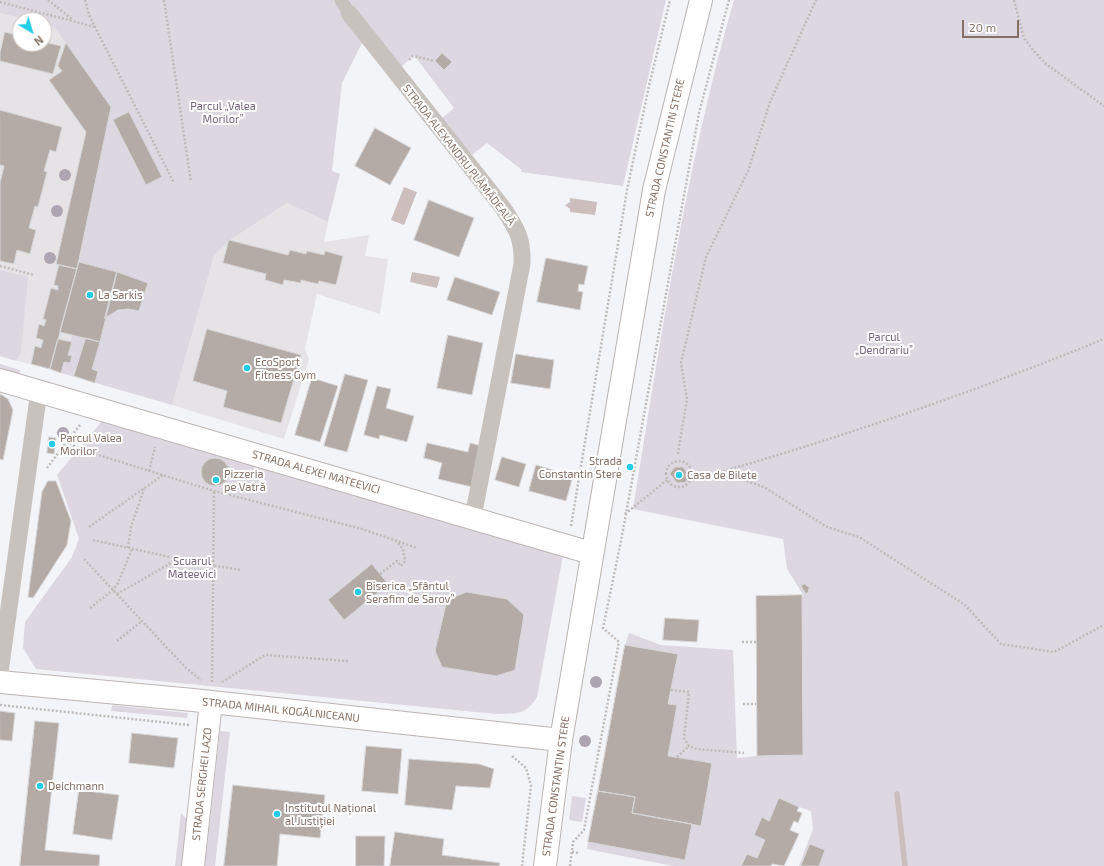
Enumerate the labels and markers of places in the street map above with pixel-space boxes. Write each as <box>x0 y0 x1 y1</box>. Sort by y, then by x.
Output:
place label: La Sarkis <box>98 288 143 302</box>
marker: La Sarkis <box>85 290 95 300</box>
place label: EcoSport Fitness Gym <box>255 355 316 381</box>
marker: EcoSport Fitness Gym <box>242 363 252 373</box>
place label: Parcul Valea Morilor <box>60 431 122 457</box>
marker: Parcul Valea Morilor <box>47 439 57 449</box>
place label: Strada Constantin Stere <box>539 454 622 480</box>
marker: Strada Constantin Stere <box>625 462 635 472</box>
place label: Pizzeria pe Vatră <box>224 467 266 493</box>
place label: Casa de Bilete <box>687 468 757 482</box>
marker: Casa de Bilete <box>674 470 684 480</box>
marker: Pizzeria pe Vatră <box>211 475 221 485</box>
place label: Biserica „Sfântul Serafim de Sarov” <box>366 579 454 605</box>
marker: Biserica „Sfântul Serafim de Sarov” <box>353 587 363 597</box>
place label: Deichmann <box>48 779 104 793</box>
marker: Deichmann <box>35 781 45 791</box>
place label: Institutul Național al Justiției <box>285 801 376 827</box>
marker: Institutul Național al Justiției <box>272 809 282 819</box>

